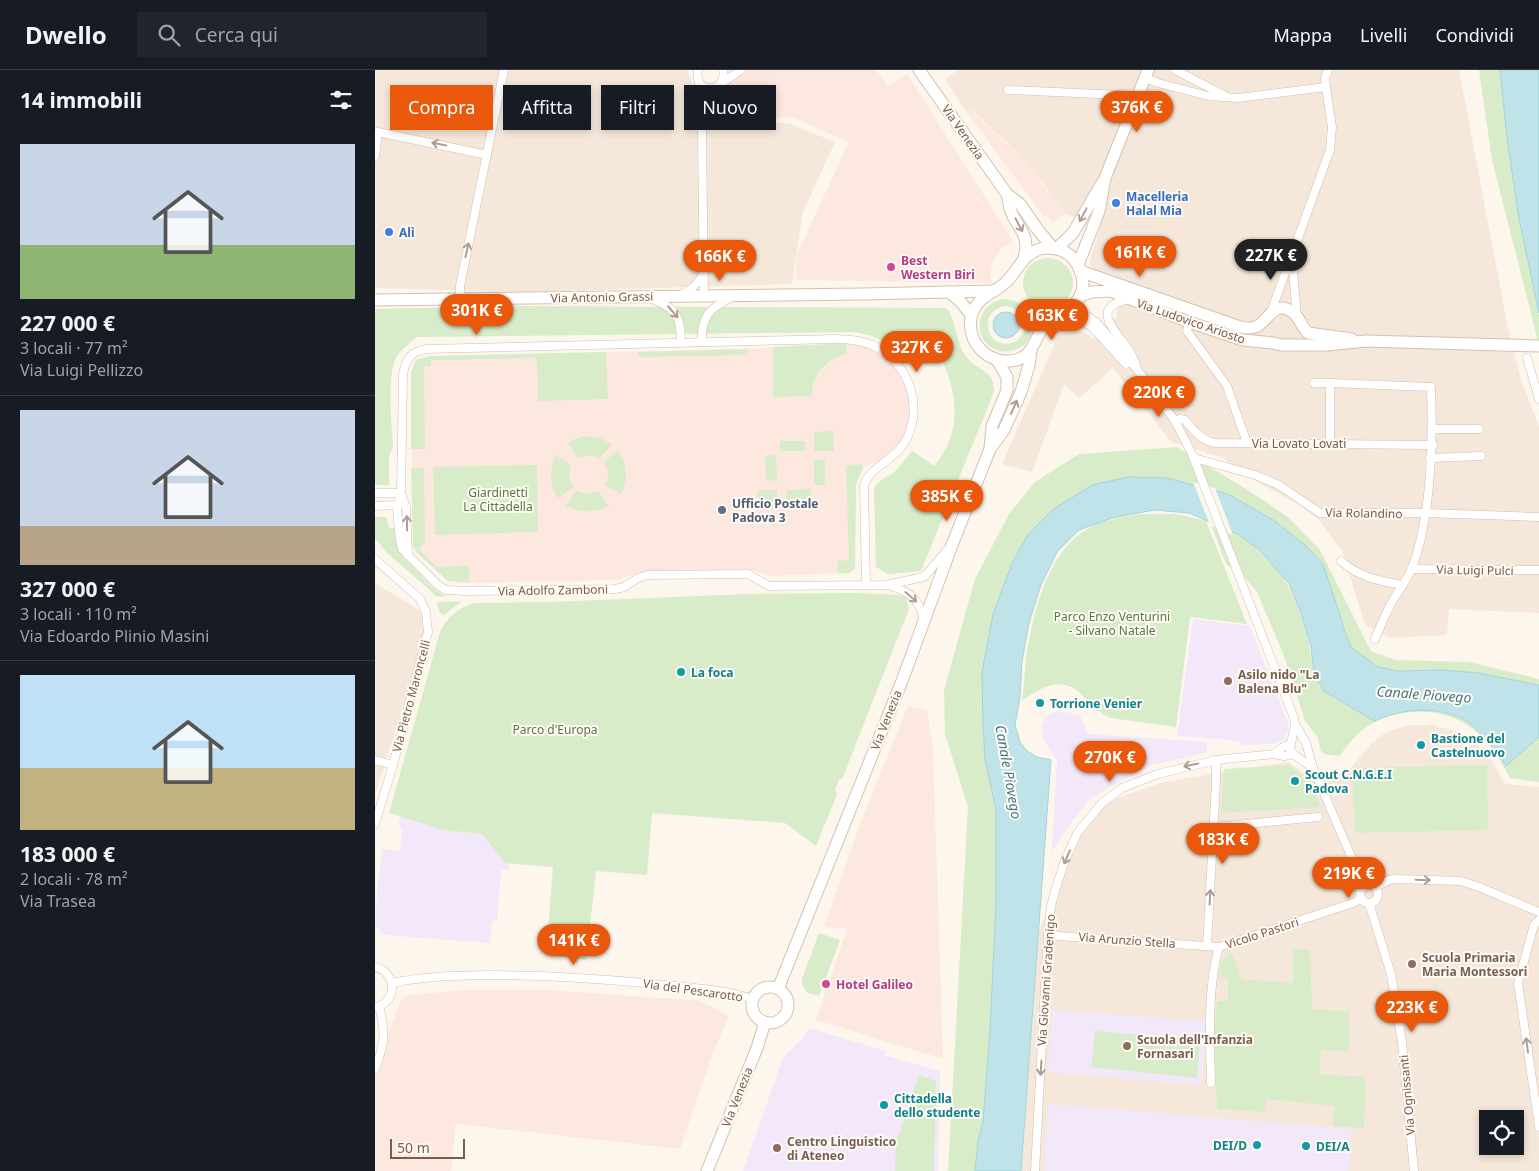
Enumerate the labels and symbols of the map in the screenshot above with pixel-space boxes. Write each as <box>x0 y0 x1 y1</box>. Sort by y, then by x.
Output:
pin: 376K € <box>1096 90 1178 133</box>
street label: Via Venezia <box>938 101 988 163</box>
one-way arrow <box>432 139 448 149</box>
place label: Macelleria Halal Mia <box>1126 188 1188 219</box>
marker: Macelleria Halal Mia <box>1110 197 1122 209</box>
one-way arrow <box>1078 207 1087 222</box>
one-way arrow <box>1015 217 1024 232</box>
place label: Alì <box>399 224 415 241</box>
marker: Alì <box>383 226 395 238</box>
pin: 161K € <box>1099 236 1181 278</box>
pin: 227K € <box>1230 238 1312 281</box>
pin: 166K € <box>679 240 761 282</box>
one-way arrow <box>463 242 472 258</box>
place label: Best Western Biri <box>901 252 975 283</box>
marker: Best Western Biri <box>885 261 897 273</box>
street label: Via Antonio Grassi <box>551 288 653 306</box>
pin: 301K € <box>436 294 518 336</box>
street label: Via Ludovico Ariosto <box>1134 294 1248 348</box>
pin: 163K € <box>1011 298 1093 341</box>
one-way arrow <box>667 305 678 318</box>
pin: 327K € <box>876 330 958 373</box>
pin: 220K € <box>1118 376 1200 418</box>
one-way arrow <box>1010 400 1020 415</box>
street label: Via Lovato Lovati <box>1252 435 1346 452</box>
pin: 385K € <box>906 480 988 522</box>
park label: Giardinetti La Cittadella <box>463 484 533 515</box>
place label: Ufficio Postale Padova 3 <box>732 495 818 526</box>
marker: Ufficio Postale Padova 3 <box>716 504 728 516</box>
street label: Via Rolandino <box>1325 504 1403 522</box>
one-way arrow <box>402 515 411 531</box>
street label: Via Luigi Pulci <box>1436 561 1514 579</box>
street label: Via Adolfo Zamboni <box>498 581 608 599</box>
one-way arrow <box>905 591 918 602</box>
park label: Parco Enzo Venturini - Silvano Natale <box>1054 608 1170 639</box>
street label: Via Pietro Maroncelli <box>388 638 434 754</box>
place label: La foca <box>691 664 734 681</box>
marker: La foca <box>675 666 687 678</box>
place label: Asilo nido "La Balena Blu" <box>1238 666 1319 697</box>
marker: Asilo nido "La Balena Blu" <box>1222 675 1234 687</box>
water label: Canale Piovego <box>1376 681 1472 707</box>
street label: Via Venezia <box>866 687 906 753</box>
place label: Torrione Venier <box>1050 695 1143 712</box>
marker: Torrione Venier <box>1034 697 1046 709</box>
park label: Parco d'Europa <box>512 721 598 738</box>
water label: Canale Piovego <box>991 724 1027 821</box>
place label: Bastione del Castelnuovo <box>1431 730 1505 761</box>
marker: Bastione del Castelnuovo <box>1415 739 1427 751</box>
pin: 270K € <box>1069 740 1151 783</box>
one-way arrow <box>1184 761 1200 771</box>
place label: Scout C.N.G.E.I Padova <box>1305 766 1392 797</box>
marker: Scout C.N.G.E.I Padova <box>1289 775 1301 787</box>
pin: 183K € <box>1182 822 1264 865</box>
one-way arrow <box>1061 849 1071 864</box>
pin: 219K € <box>1308 856 1390 899</box>
one-way arrow <box>1414 875 1430 885</box>
one-way arrow <box>1206 889 1215 905</box>
street label: Via Giovanni Gradenigo <box>1033 913 1059 1047</box>
street label: Vicolo Pastori <box>1223 913 1301 953</box>
pin: 141K € <box>533 924 615 966</box>
street label: Via Arunzio Stella <box>1078 928 1176 952</box>
place label: Scuola Primaria Maria Montessori <box>1422 949 1527 980</box>
marker: Scuola Primaria Maria Montessori <box>1406 958 1418 970</box>
street label: Via del Pescarotto <box>642 975 744 1005</box>
place label: Hotel Galileo <box>836 976 913 993</box>
marker: Hotel Galileo <box>820 978 832 990</box>
pin: 223K € <box>1371 990 1453 1033</box>
place label: Scuola dell'Infanzia Fornasari <box>1137 1031 1253 1062</box>
one-way arrow <box>1522 1037 1532 1053</box>
marker: Scuola dell'Infanzia Fornasari <box>1121 1040 1133 1052</box>
street label: Via Ognissanti <box>1395 1054 1419 1136</box>
one-way arrow <box>1036 1059 1045 1075</box>
street label: Via Venezia <box>717 1064 757 1130</box>
place label: Cittadella dello studente <box>894 1090 980 1121</box>
marker: Cittadella dello studente <box>878 1099 890 1111</box>
place label: Centro Linguistico di Ateneo <box>787 1133 896 1164</box>
scale bar <box>390 1136 465 1159</box>
place label: DEI/D <box>1213 1137 1247 1154</box>
place label: DEI/A <box>1316 1138 1350 1155</box>
marker: DEI/D <box>1251 1139 1263 1151</box>
marker: DEI/A <box>1300 1140 1312 1152</box>
marker: Centro Linguistico di Ateneo <box>771 1142 783 1154</box>

